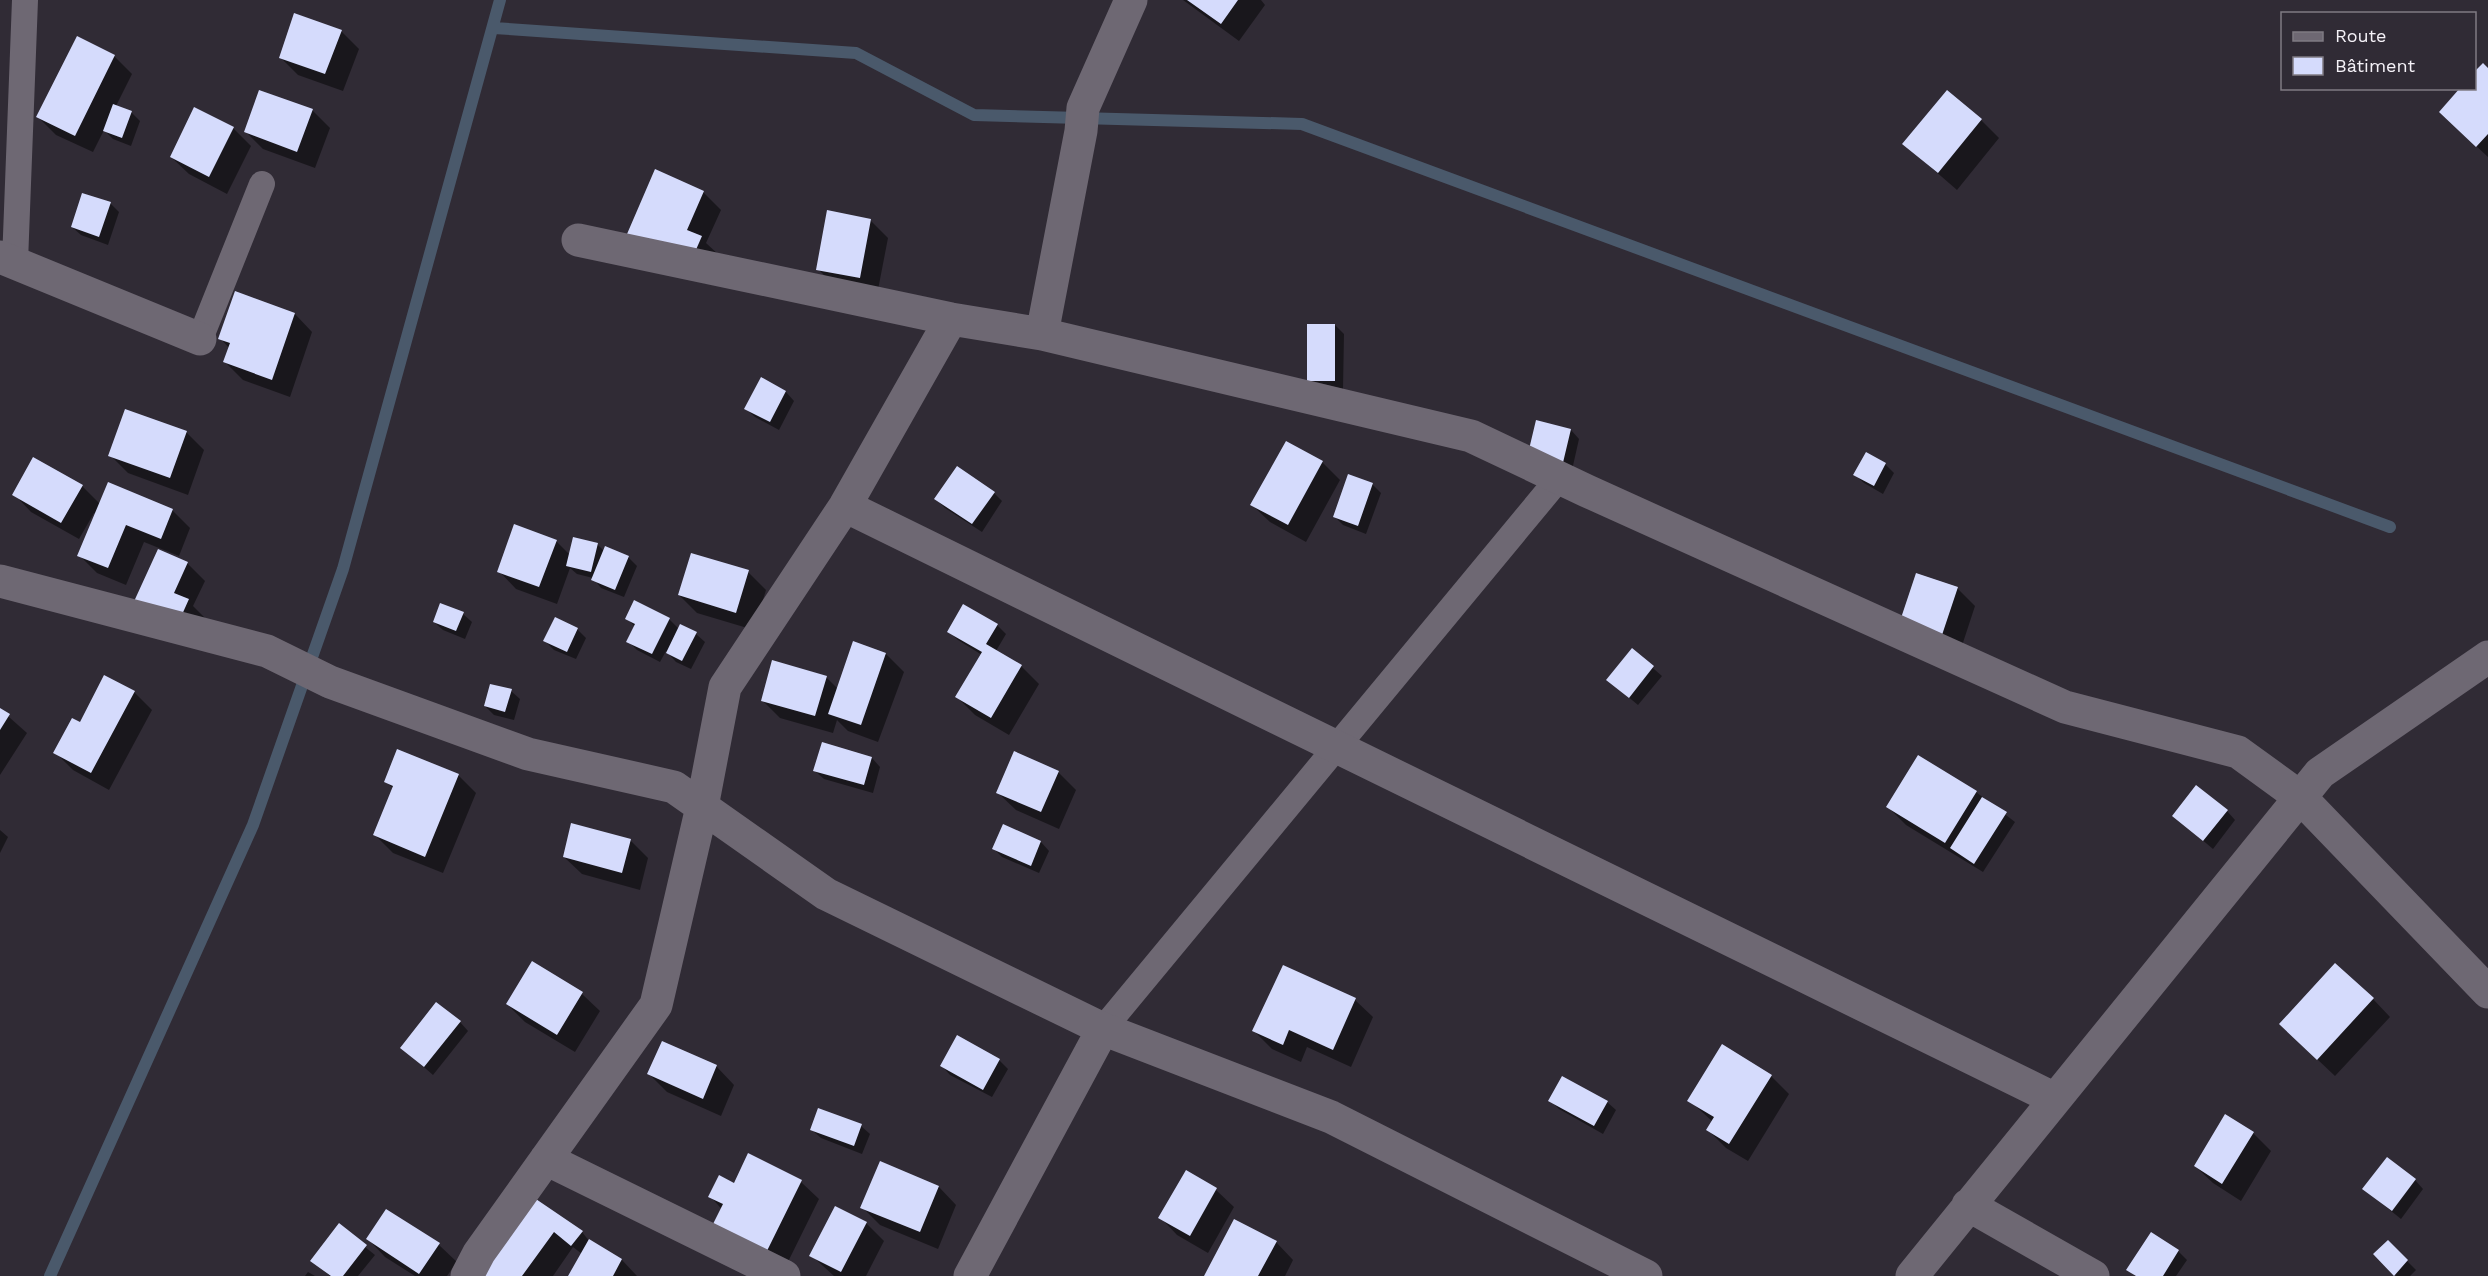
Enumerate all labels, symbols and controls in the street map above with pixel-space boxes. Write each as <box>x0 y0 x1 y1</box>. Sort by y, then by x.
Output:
legend <box>2281 12 2476 90</box>
text: Route <box>2335 25 2387 46</box>
text: Bâtiment <box>2335 55 2415 76</box>

